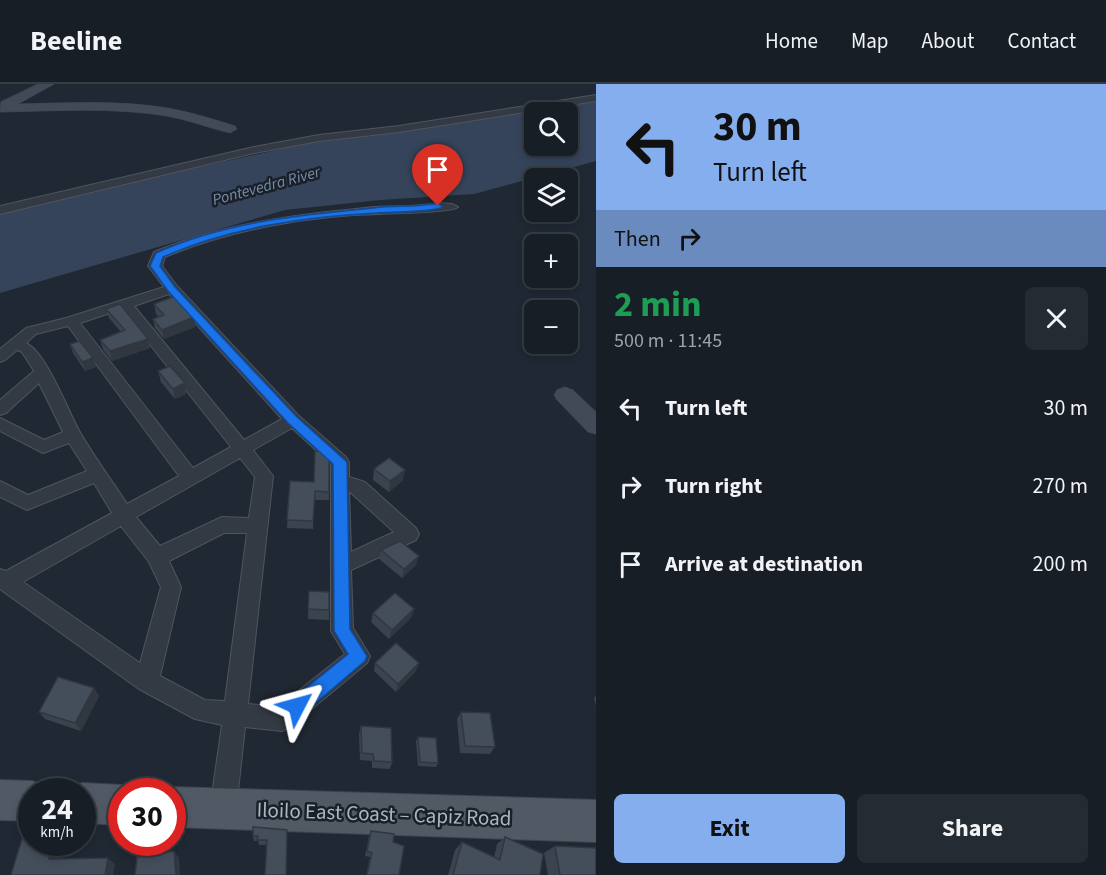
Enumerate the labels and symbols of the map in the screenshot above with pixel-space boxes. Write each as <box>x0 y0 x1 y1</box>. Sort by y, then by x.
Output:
pin <box>412 144 463 206</box>
water label: Pontevedra River <box>210 161 324 211</box>
position arrow <box>265 674 329 738</box>
speed limit sign: 30 <box>108 778 186 856</box>
street label: Iloilo East Coast – Capiz Road <box>256 795 512 833</box>

